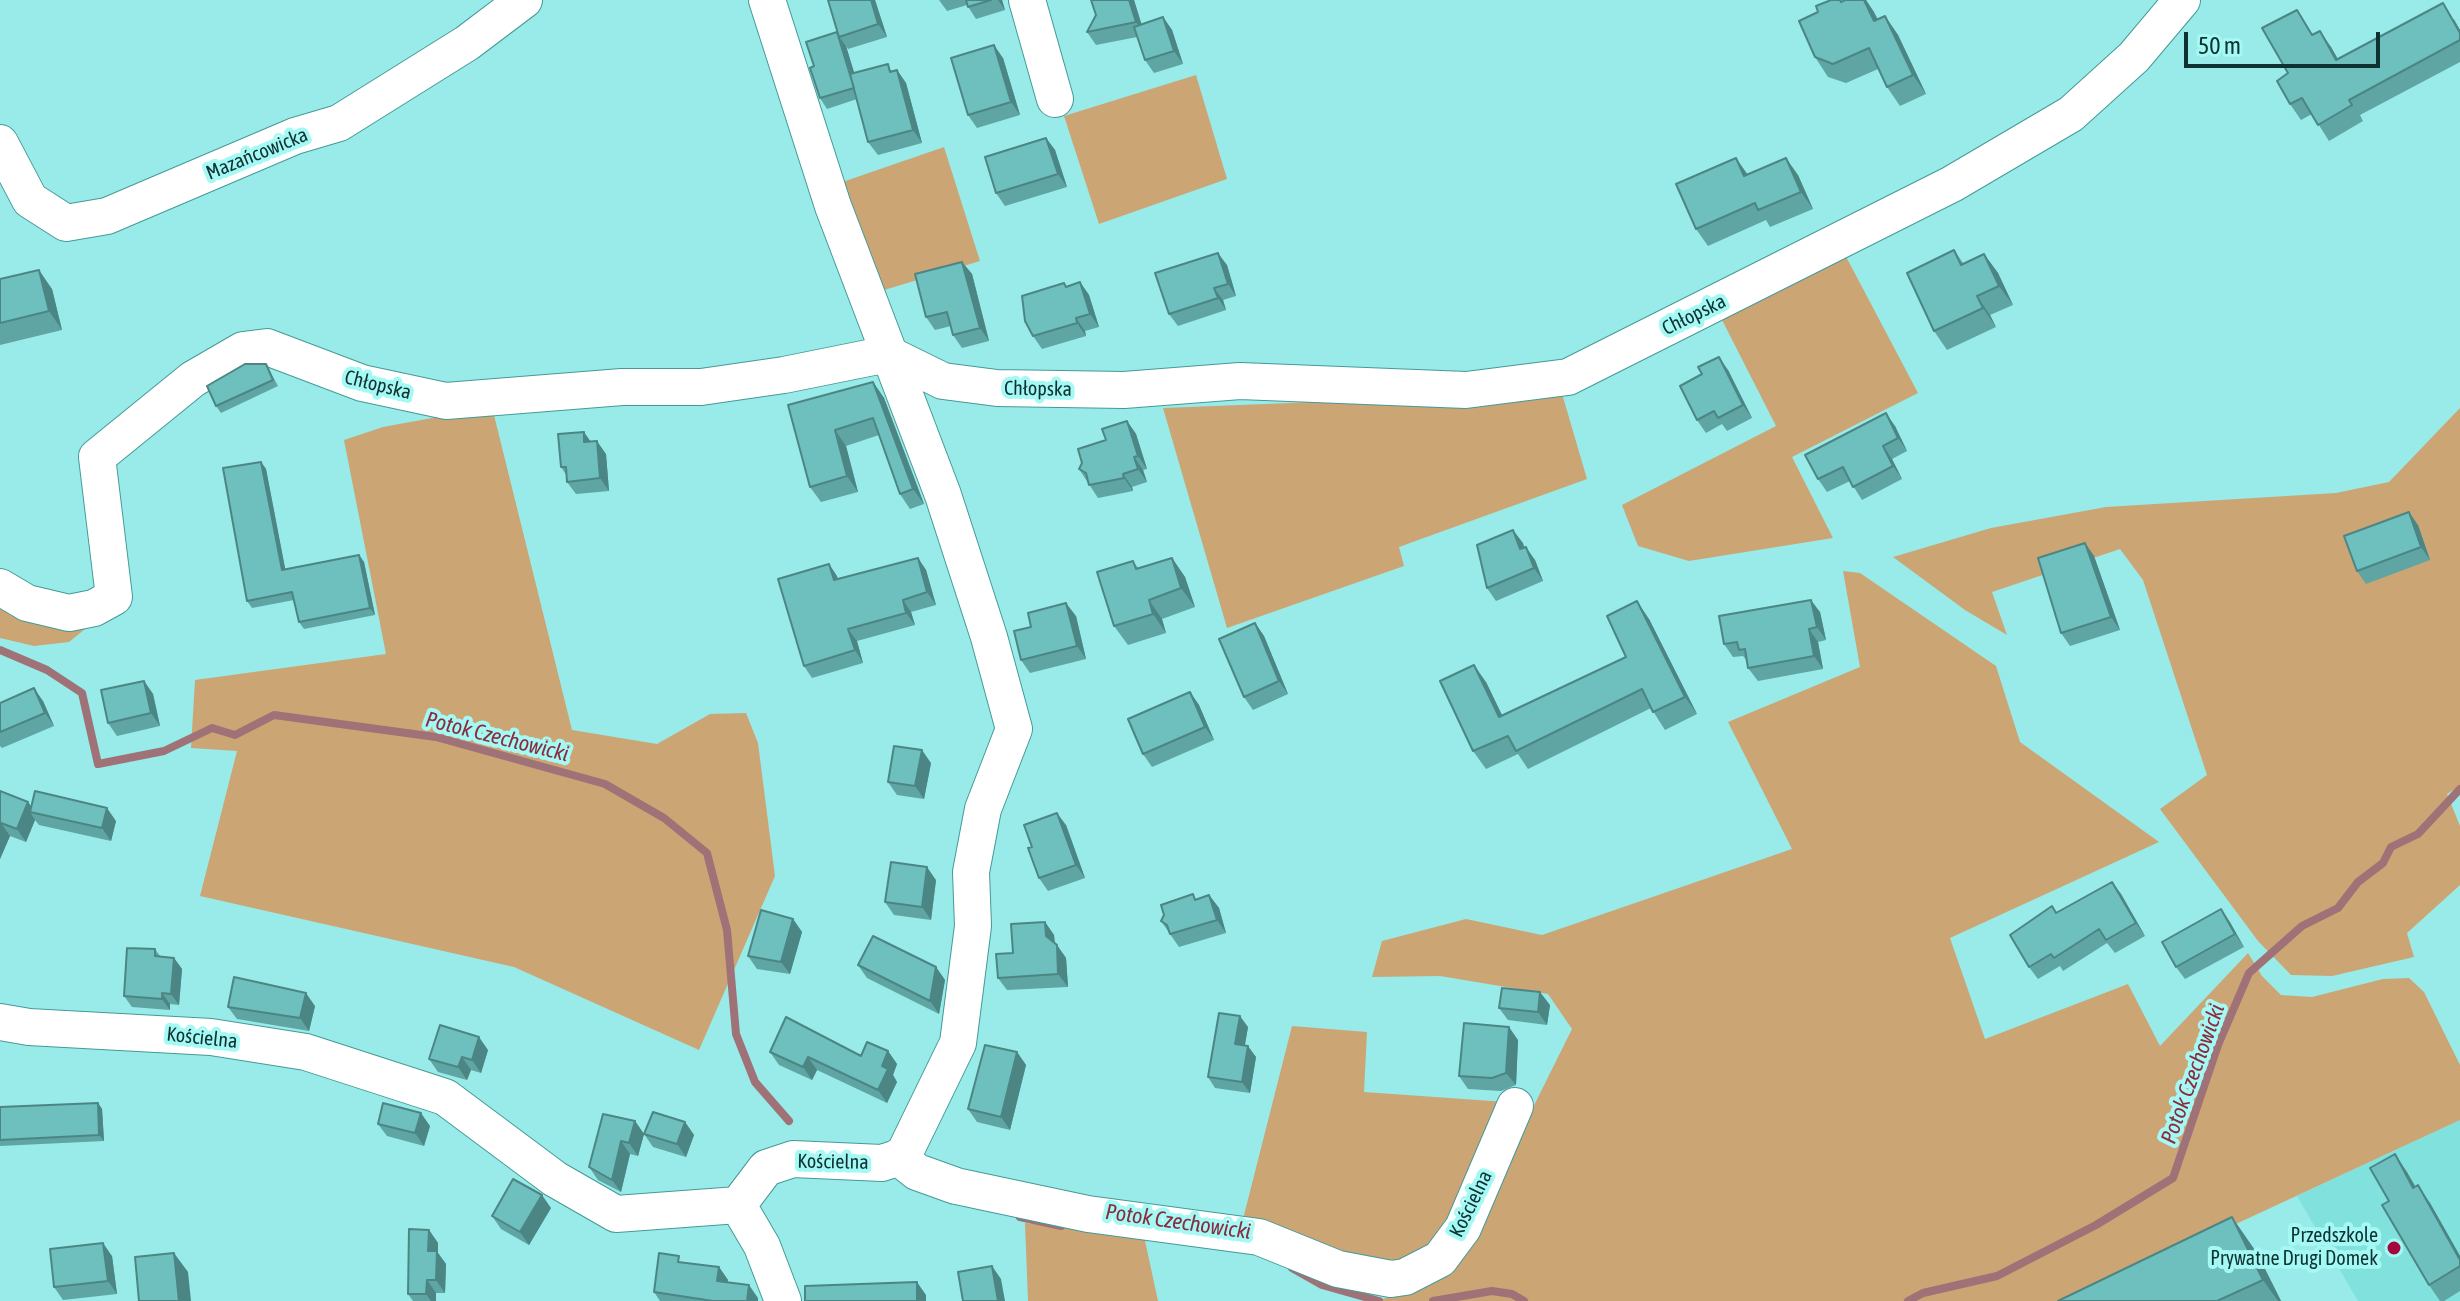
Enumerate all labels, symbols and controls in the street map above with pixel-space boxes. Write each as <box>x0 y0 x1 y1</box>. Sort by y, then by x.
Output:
scale bar <box>2188 16 2384 66</box>
text: 50 m <box>2198 32 2241 59</box>
street label: Mazańcowicka <box>203 123 311 185</box>
street label: Chłopska <box>1658 289 1730 341</box>
street label: Chłopska <box>342 365 414 405</box>
street label: Chłopska <box>1004 376 1072 402</box>
water label: Potok Czechowicki <box>423 706 571 768</box>
water label: Potok Czechowicki <box>2156 1001 2230 1147</box>
street label: Kościelna <box>165 1022 239 1054</box>
street label: Kościelna <box>797 1149 869 1175</box>
street label: Kościelna <box>1445 1167 1497 1241</box>
water label: Potok Czechowicki <box>1104 1199 1252 1245</box>
place label: Przedszkole Prywatne Drugi Domek <box>2210 1224 2378 1271</box>
marker: Przedszkole Prywatne Drugi Domek <box>2385 1239 2403 1257</box>

